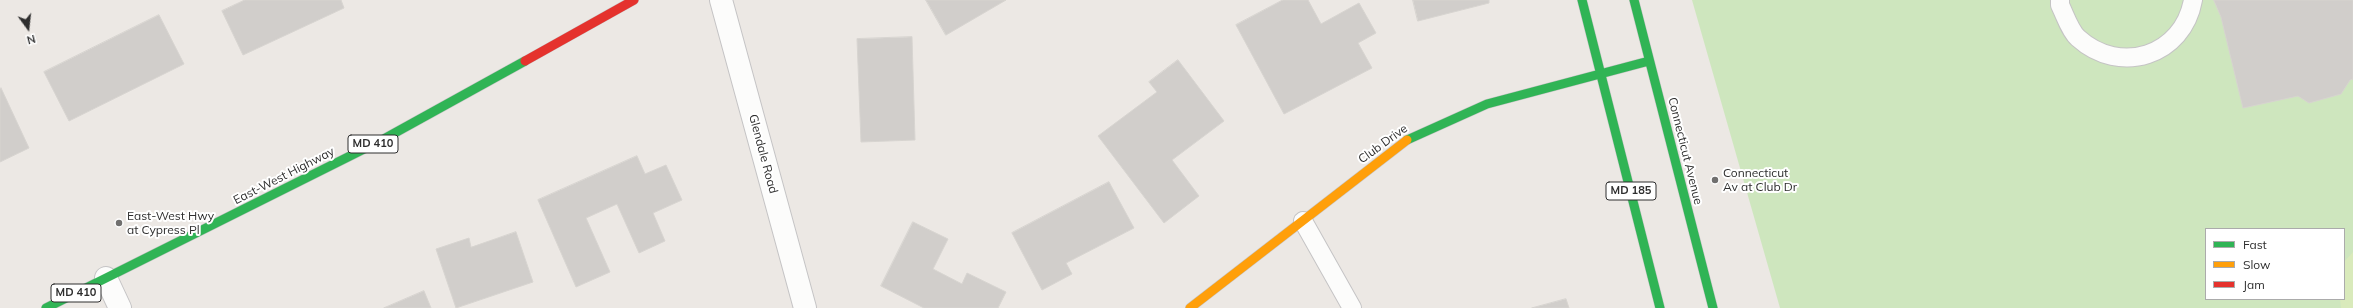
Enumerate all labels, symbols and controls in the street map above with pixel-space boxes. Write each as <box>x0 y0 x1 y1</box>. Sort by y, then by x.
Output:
north arrow <box>8 8 48 48</box>
text: N <box>25 32 37 47</box>
street label: Connecticut Avenue <box>1665 96 1705 206</box>
street label: Glendale Road <box>745 113 781 195</box>
street label: Club Drive <box>1356 121 1410 167</box>
road number: MD 410 <box>348 135 398 153</box>
street label: East-West Highway <box>231 144 337 208</box>
place label: Connecticut Av at Club Dr <box>1723 166 1797 194</box>
marker: Connecticut Av at Club Dr <box>1710 175 1720 185</box>
road number: MD 185 <box>1606 182 1656 200</box>
place label: East-West Hwy at Cypress Pl <box>127 209 214 237</box>
marker: East-West Hwy at Cypress Pl <box>114 218 124 228</box>
legend <box>2205 228 2345 300</box>
text: Fast <box>2243 237 2267 252</box>
text: Slow <box>2243 257 2271 272</box>
text: Jam <box>2243 277 2265 292</box>
road number: MD 410 <box>51 284 101 302</box>

